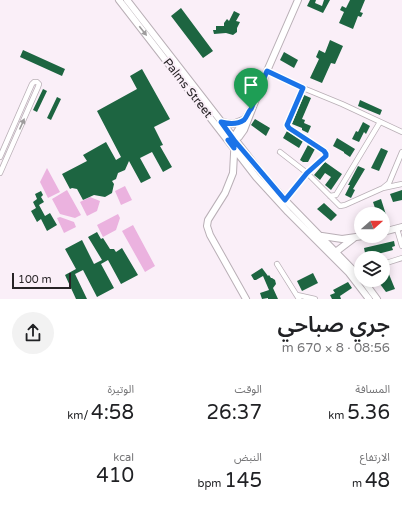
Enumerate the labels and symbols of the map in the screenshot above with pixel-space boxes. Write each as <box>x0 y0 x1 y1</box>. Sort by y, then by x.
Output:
one-way arrow <box>139 25 148 36</box>
street label: Palms Street <box>160 55 216 121</box>
pin <box>234 68 268 109</box>
one-way arrow <box>19 119 25 130</box>
north arrow <box>354 207 390 243</box>
scale bar <box>12 271 71 290</box>

